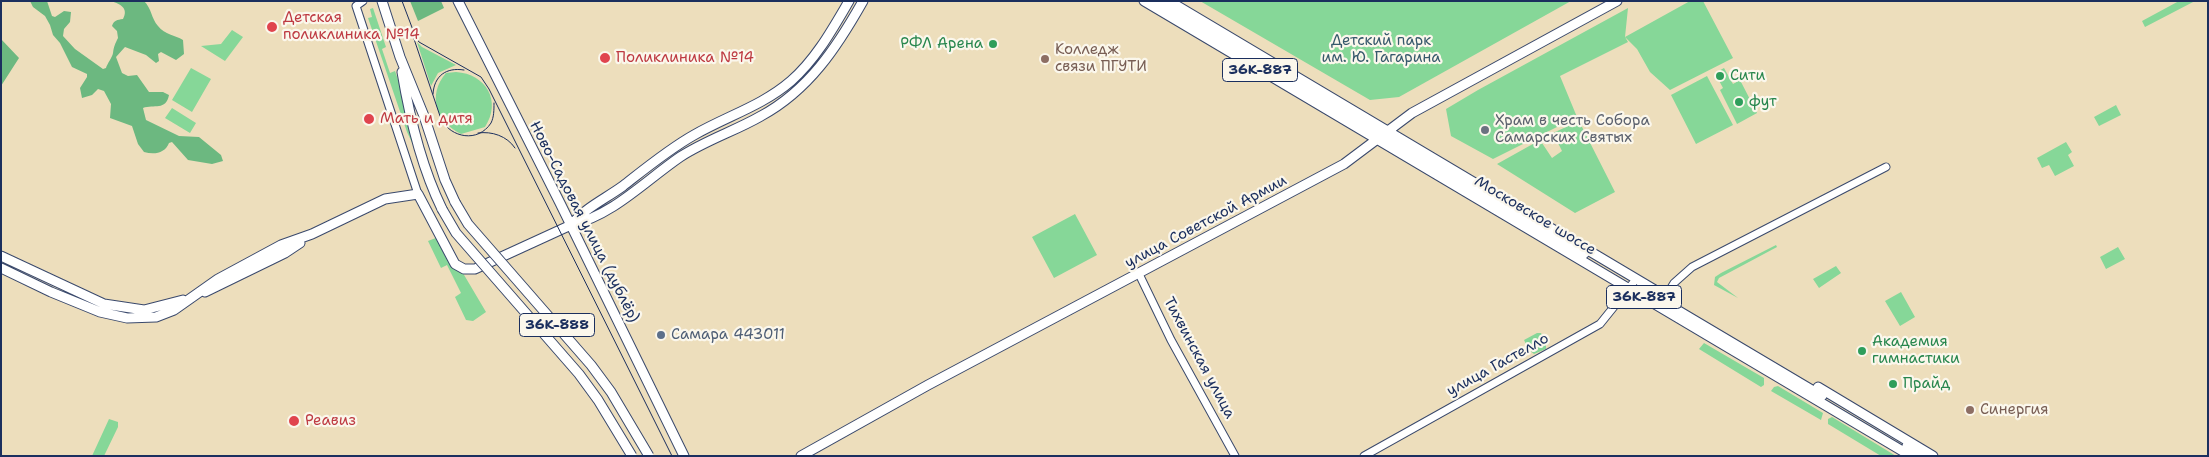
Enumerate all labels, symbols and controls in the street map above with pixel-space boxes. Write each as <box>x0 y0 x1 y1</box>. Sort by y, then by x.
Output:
place label: Детская поликлиника №14 <box>283 9 420 44</box>
marker: Детская поликлиника №14 <box>265 20 279 34</box>
park label: Детский парк им. Ю. Гагарина <box>1321 32 1441 67</box>
place label: РФЛ Арена <box>900 35 983 53</box>
marker: РФЛ Арена <box>987 38 999 50</box>
place label: Колледж связи ПГУТИ <box>1055 41 1147 76</box>
place label: Поликлиника №14 <box>616 49 754 67</box>
marker: Поликлиника №14 <box>598 51 612 65</box>
marker: Колледж связи ПГУТИ <box>1039 53 1051 65</box>
road number: 36К-887 <box>1222 58 1298 82</box>
place label: Сити <box>1730 67 1765 85</box>
marker: Сити <box>1714 70 1726 82</box>
place label: фут <box>1749 93 1777 111</box>
marker: фут <box>1733 96 1745 108</box>
place label: Мать и дитя <box>380 110 473 128</box>
marker: Мать и дитя <box>362 112 376 126</box>
place label: Храм в честь Собора Самарских Святых <box>1495 112 1650 147</box>
street label: Ново-Садовая улица (дублёр) <box>525 118 643 326</box>
marker: Храм в честь Собора Самарских Святых <box>1479 124 1491 136</box>
street label: улица Советской Армии <box>1122 172 1290 272</box>
street label: Московское шоссе <box>1471 173 1599 259</box>
road number: 36К-887 <box>1606 286 1682 308</box>
street label: Тихвинская улица <box>1159 294 1239 422</box>
road number: 36К-888 <box>520 314 594 336</box>
place label: Самара 443011 <box>671 326 785 344</box>
marker: Самара 443011 <box>655 329 667 341</box>
street label: улица Гастелло <box>1444 330 1552 400</box>
place label: Академия гимнастики <box>1872 333 1960 368</box>
marker: Академия гимнастики <box>1856 345 1868 357</box>
place label: Прайд <box>1903 375 1950 393</box>
marker: Прайд <box>1887 378 1899 390</box>
place label: Синергия <box>1980 401 2049 419</box>
marker: Синергия <box>1964 404 1976 416</box>
place label: Реавиз <box>305 412 356 430</box>
marker: Реавиз <box>287 414 301 428</box>

